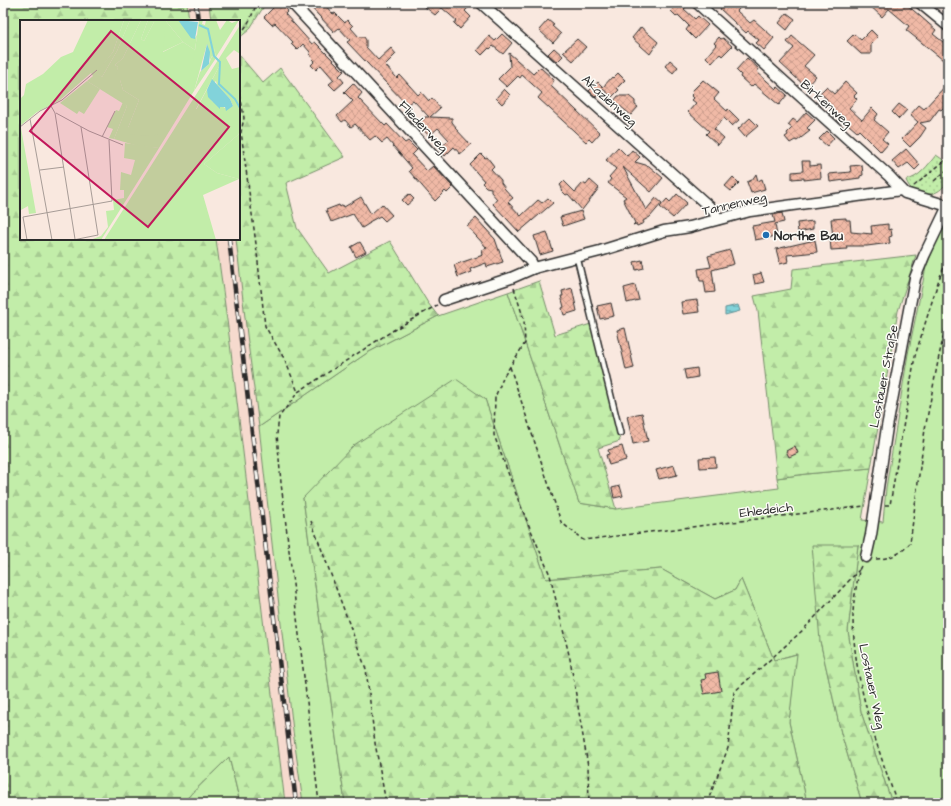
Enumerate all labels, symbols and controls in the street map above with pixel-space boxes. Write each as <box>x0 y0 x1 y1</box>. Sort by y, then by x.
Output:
inset map <box>20 20 240 240</box>
street label: Akazienweg <box>577 71 641 131</box>
street label: Birkenweg <box>796 76 856 133</box>
street label: Fliederweg <box>394 97 452 158</box>
street label: Tannenweg <box>700 188 769 221</box>
place label: Northe Bau <box>774 227 843 245</box>
marker: Northe Bau <box>761 230 771 240</box>
street label: Lostauer Straße <box>865 323 903 429</box>
street label: Ehledeich <box>738 498 794 522</box>
street label: Lostauer Weg <box>853 642 890 731</box>

